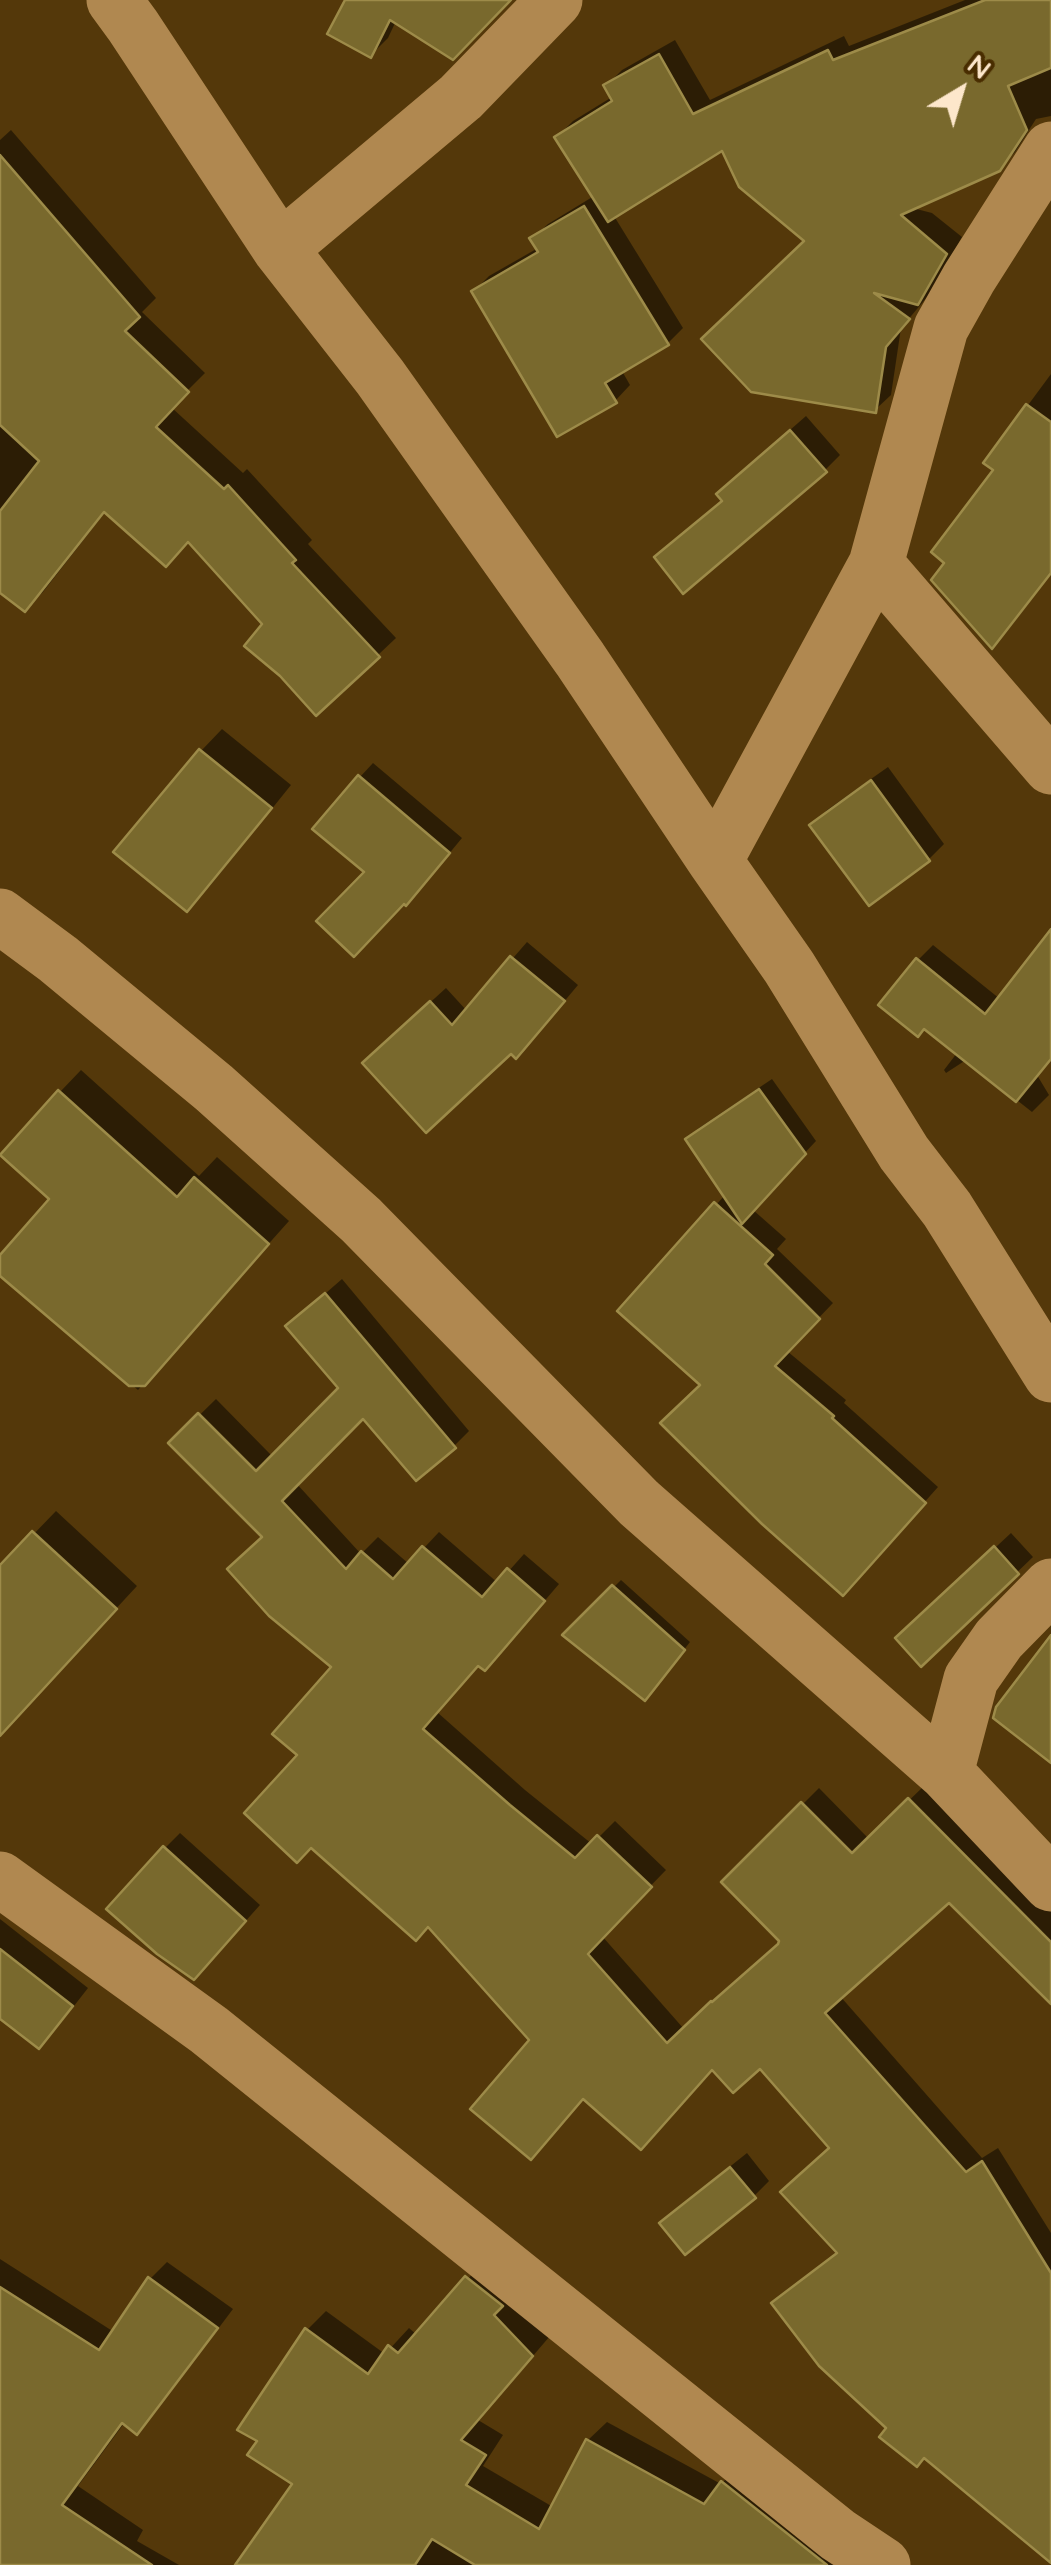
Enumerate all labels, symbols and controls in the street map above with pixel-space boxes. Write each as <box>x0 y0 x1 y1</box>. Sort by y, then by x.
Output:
north arrow <box>911 40 1011 140</box>
text: N <box>961 46 999 86</box>

